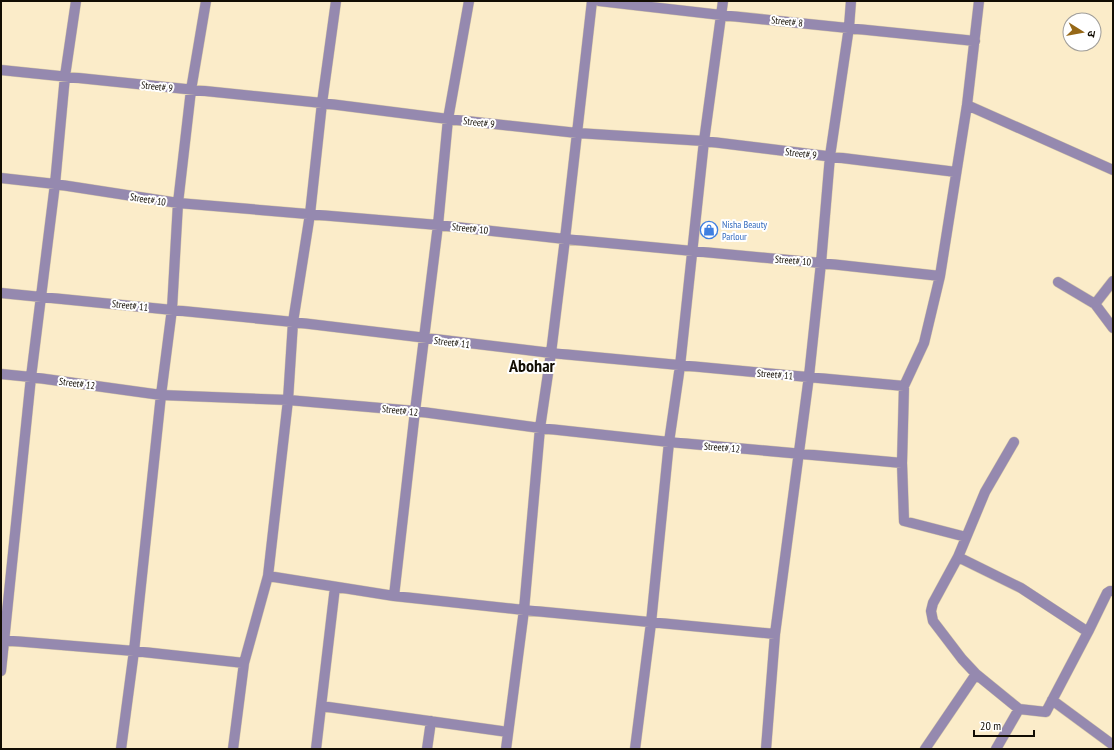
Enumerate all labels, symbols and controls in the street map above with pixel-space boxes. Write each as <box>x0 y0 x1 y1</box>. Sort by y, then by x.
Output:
north arrow <box>1062 12 1102 52</box>
street label: Street# 8 <box>770 13 803 30</box>
text: उ <box>1084 29 1099 39</box>
street label: Street# 9 <box>140 78 173 95</box>
street label: Street# 9 <box>462 114 496 131</box>
street label: Street# 9 <box>784 145 818 162</box>
street label: Street# 10 <box>129 190 167 209</box>
place label: Nisha Beauty Parlour <box>722 218 767 243</box>
street label: Street# 10 <box>451 220 489 237</box>
shop icon: Nisha Beauty Parlour <box>699 220 719 240</box>
street label: Street# 10 <box>774 252 812 269</box>
street label: Street# 11 <box>111 297 149 314</box>
street label: Street# 11 <box>433 334 471 351</box>
district label: Abohar <box>508 354 556 377</box>
street label: Street# 11 <box>756 366 794 383</box>
street label: Street# 12 <box>58 375 96 392</box>
street label: Street# 12 <box>381 402 419 419</box>
street label: Street# 12 <box>703 439 741 456</box>
scale bar <box>974 712 1034 738</box>
text: 20 m <box>980 718 1001 733</box>

